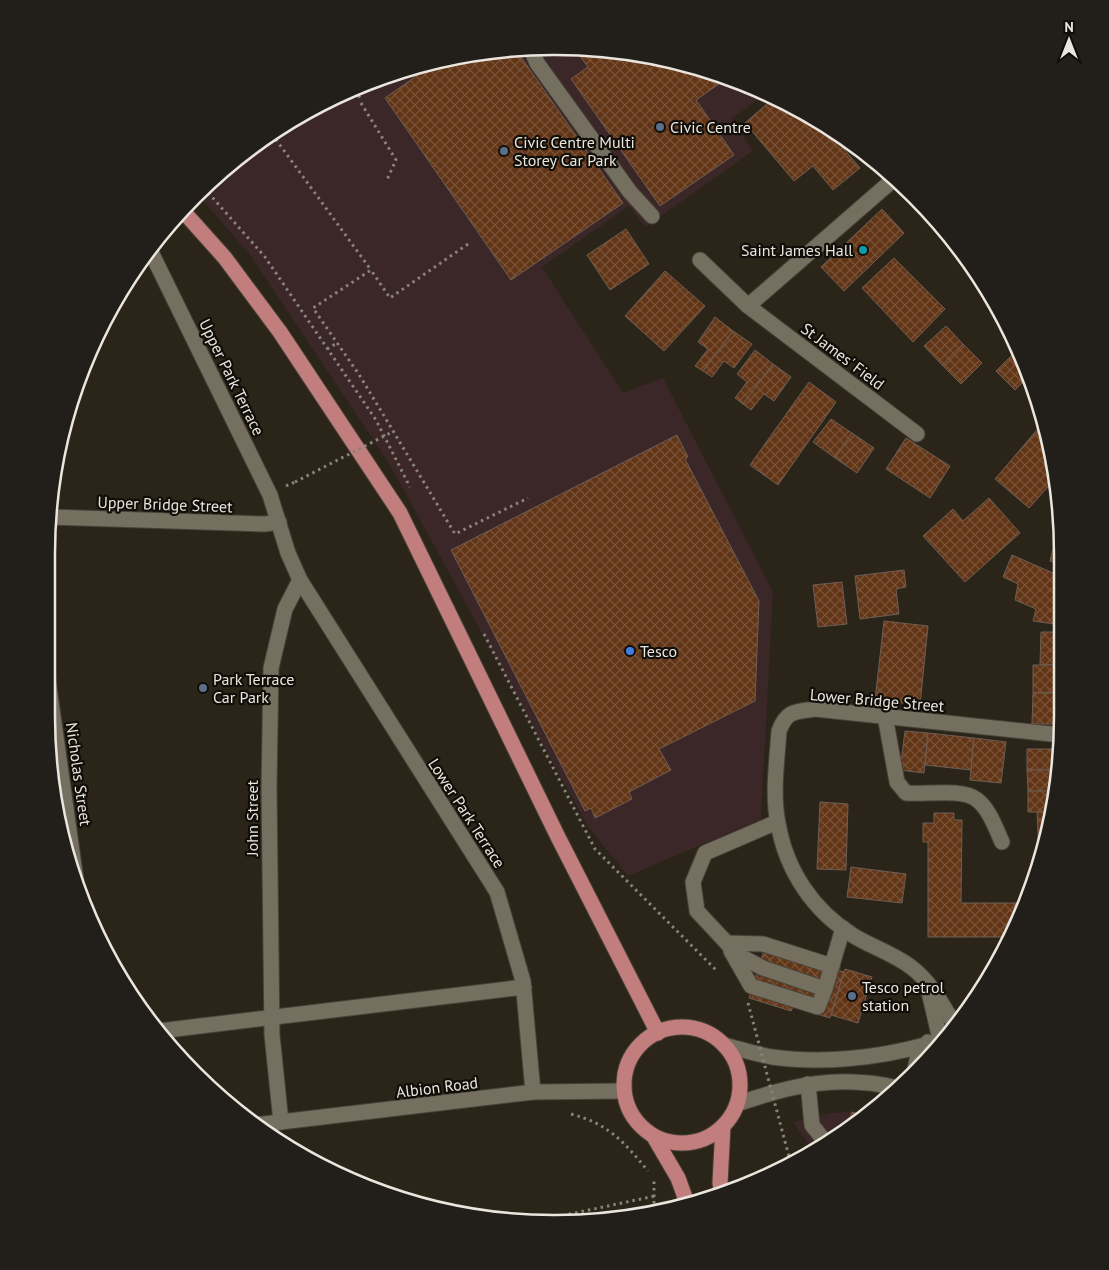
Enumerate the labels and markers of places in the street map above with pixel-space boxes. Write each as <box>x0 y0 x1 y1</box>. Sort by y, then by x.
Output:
place label: Civic Centre <box>670 117 751 137</box>
marker: Civic Centre <box>654 121 666 133</box>
place label: Civic Centre Multi Storey Car Park <box>514 132 635 170</box>
marker: Civic Centre Multi Storey Car Park <box>498 145 510 157</box>
place label: Saint James Hall <box>741 240 853 260</box>
marker: Saint James Hall <box>857 244 869 256</box>
place label: Tesco <box>640 641 677 661</box>
marker: Tesco <box>624 645 636 657</box>
place label: Park Terrace Car Park <box>213 669 294 707</box>
marker: Park Terrace Car Park <box>197 682 209 694</box>
place label: Tesco petrol station <box>862 977 945 1015</box>
marker: Tesco petrol station <box>846 990 858 1002</box>

